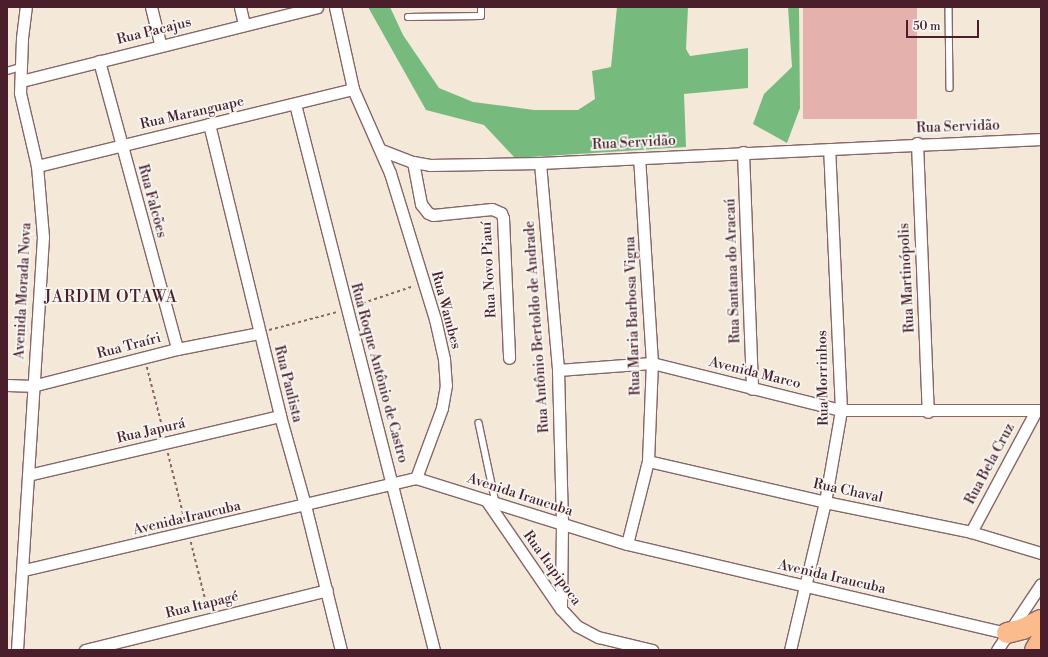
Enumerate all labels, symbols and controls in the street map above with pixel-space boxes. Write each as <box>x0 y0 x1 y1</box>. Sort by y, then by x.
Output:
scale bar <box>908 12 981 38</box>
street label: Rua Pacajus <box>115 14 193 48</box>
text: 50 m <box>913 19 941 34</box>
street label: Rua Maranguape <box>138 93 246 133</box>
street label: Rua Servidão <box>916 117 1000 137</box>
street label: Rua Servidão <box>592 132 676 154</box>
street label: Rua Falcões <box>134 162 170 240</box>
street label: Rua Santana do Aracaú <box>722 198 744 344</box>
street label: Rua Antônio Bertoldo de Andrade <box>521 220 553 434</box>
street label: Rua Novo Piauí <box>478 221 500 319</box>
street label: Avenida Morada Nova <box>11 222 35 360</box>
street label: Rua Martinópolis <box>896 223 918 333</box>
street label: Rua Maria Barbosa Vigna <box>622 236 644 396</box>
street label: Rua Wambes <box>428 269 464 351</box>
street label: Rua Roque Antônio de Castro <box>347 281 411 465</box>
district label: JARDIM OTAWA <box>44 287 178 307</box>
street label: Rua Traíri <box>95 329 163 363</box>
street label: Rua Morrinhos <box>814 330 832 426</box>
street label: Rua Paulista <box>270 344 306 424</box>
street label: Avenida Marco <box>707 353 803 393</box>
street label: Rua Japurá <box>115 415 187 447</box>
street label: Rua Bela Cruz <box>962 421 1018 507</box>
street label: Avenida Iraucuba <box>465 470 575 520</box>
street label: Rua Chaval <box>812 475 884 507</box>
street label: Avenida Iraucuba <box>131 497 243 539</box>
street label: Rua Itapipoca <box>519 527 585 609</box>
street label: Avenida Iraucuba <box>776 556 888 598</box>
street label: Rua Itapagé <box>164 588 240 622</box>

